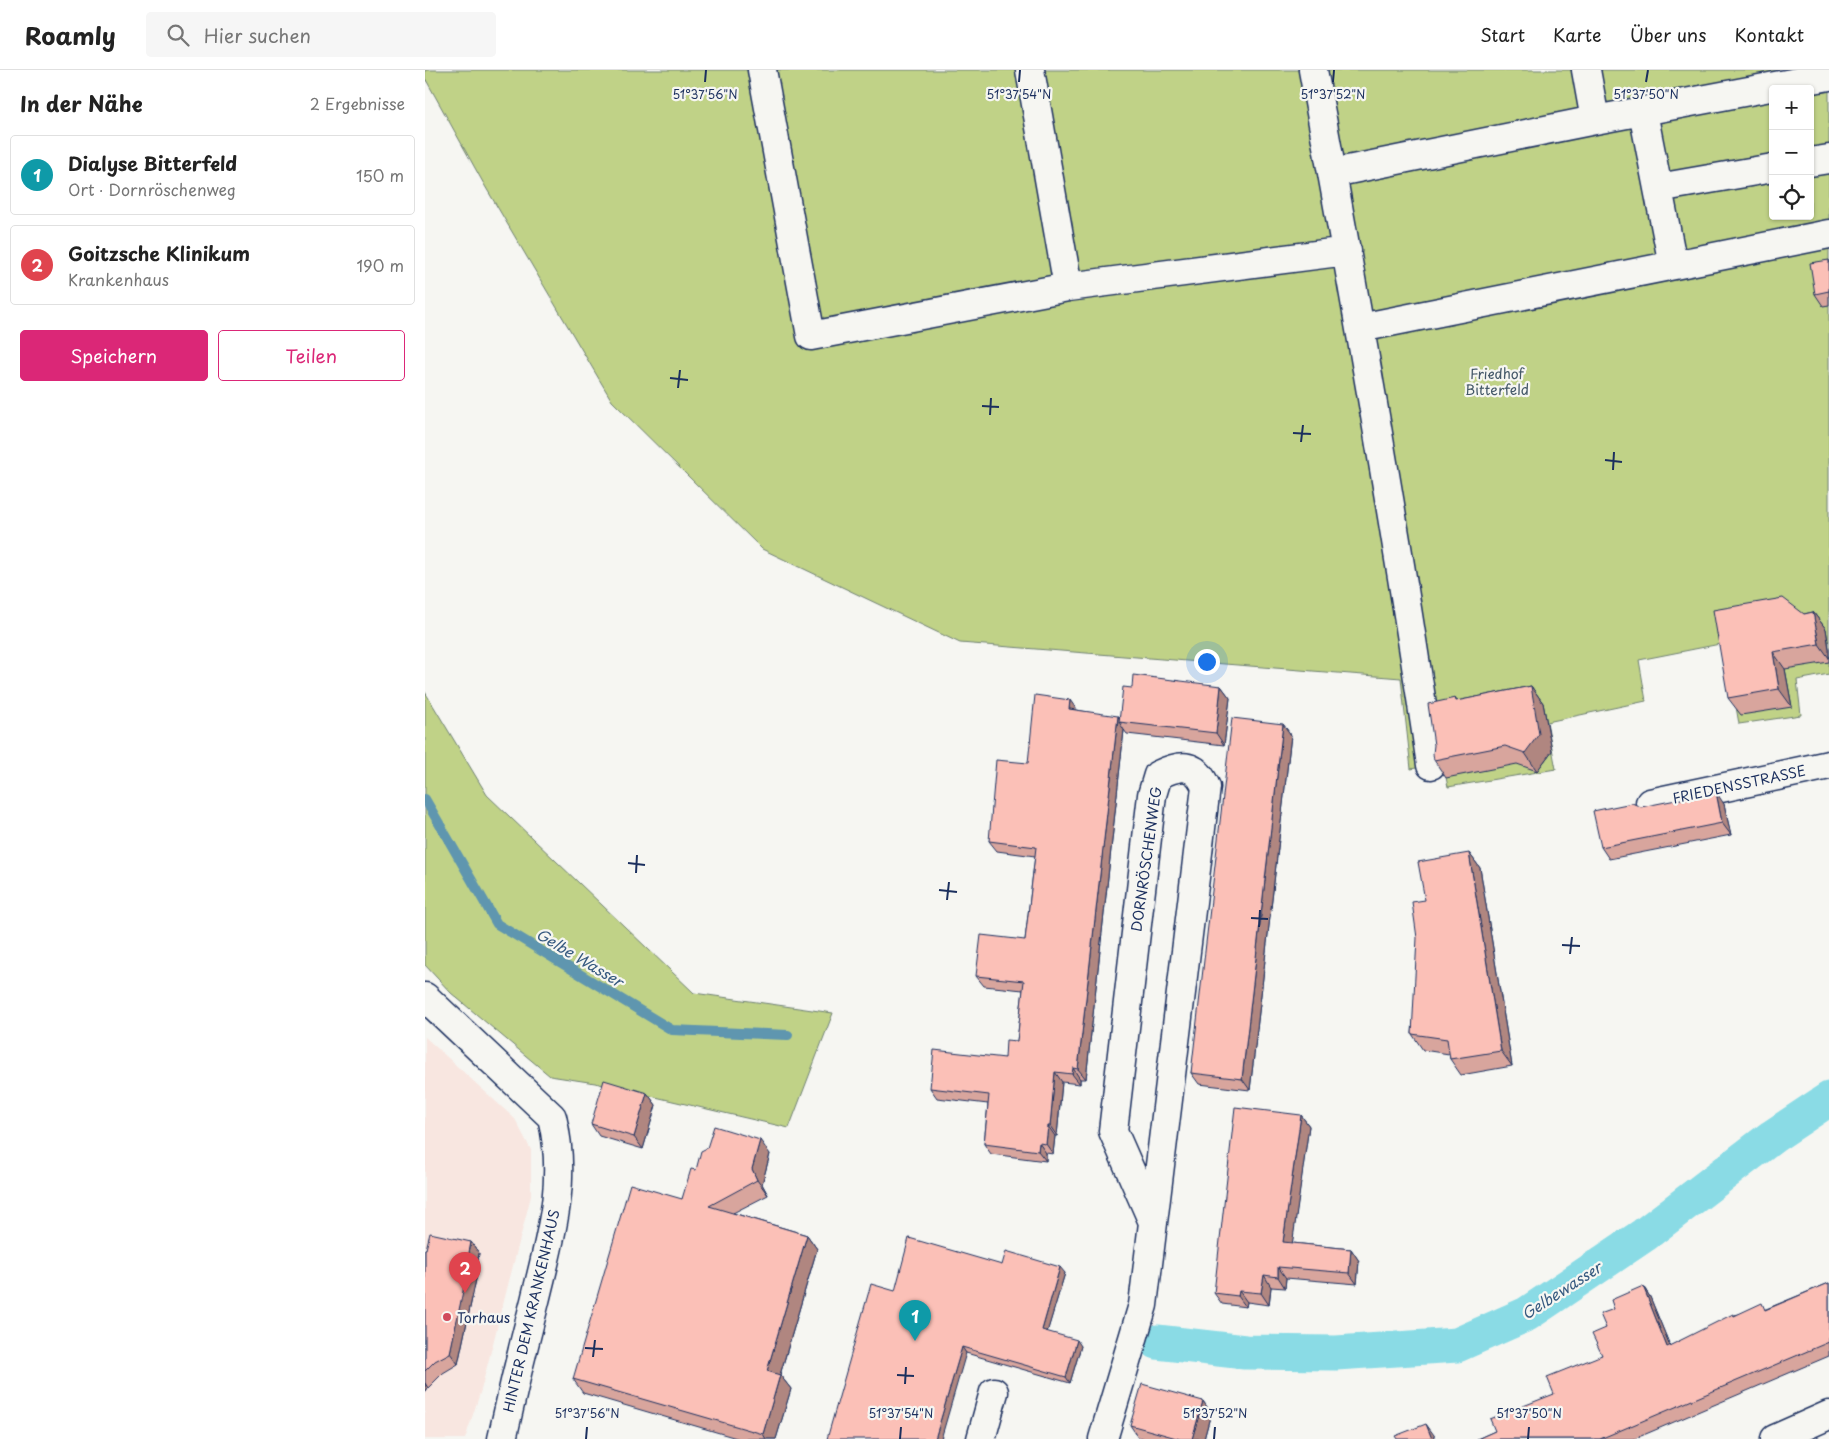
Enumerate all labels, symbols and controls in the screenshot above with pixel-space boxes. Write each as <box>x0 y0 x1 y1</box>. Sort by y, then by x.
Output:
search box <box>146 12 496 57</box>
text: Roamly <box>25 17 116 53</box>
icon: search <box>164 21 192 49</box>
text: Hier suchen <box>204 21 311 49</box>
text: Start <box>1480 21 1525 48</box>
text: Karte <box>1553 21 1602 48</box>
text: Über uns <box>1630 21 1706 48</box>
text: Kontakt <box>1734 21 1804 48</box>
text: 51°37'56"N <box>672 85 738 103</box>
text: 51°37'54"N <box>987 85 1051 103</box>
text: 51°37'52"N <box>1300 85 1366 103</box>
text: 51°37'50"N <box>1613 85 1679 103</box>
map controls <box>1769 85 1814 220</box>
button: + <box>1769 85 1814 130</box>
text: In der Nähe <box>20 87 142 119</box>
text: 2 Ergebnisse <box>310 91 405 115</box>
button: − <box>1769 130 1814 175</box>
text: Dialyse Bitterfeld <box>68 149 237 177</box>
text: 1 <box>33 163 41 187</box>
text: 150 m <box>356 163 404 187</box>
button: locate <box>1769 175 1814 220</box>
text: Ort · Dornröschenweg <box>68 177 236 201</box>
text: Goitzsche Klinikum <box>68 239 250 267</box>
text: 2 <box>31 253 43 277</box>
text: 190 m <box>356 253 404 277</box>
text: Krankenhaus <box>68 267 169 291</box>
button: Speichern <box>20 330 208 381</box>
button: Teilen <box>218 330 405 381</box>
park label: Friedhof Bitterfeld <box>1465 363 1529 400</box>
your location <box>1194 649 1220 675</box>
street label: FRIEDENSSTRASSE <box>1670 760 1808 808</box>
street label: DORNRÖSCHENWEG <box>1125 785 1167 933</box>
water label: Gelbe Wasser <box>532 922 630 993</box>
street label: HINTER DEM KRANKENHAUS <box>497 1208 565 1414</box>
pin: 2 <box>449 1252 481 1293</box>
water label: Gelbewasser <box>1516 1254 1607 1324</box>
pin: 1 <box>899 1300 931 1341</box>
place label: Torhaus <box>457 1307 510 1328</box>
marker: Torhaus <box>441 1311 453 1323</box>
text: 51°37'56"N <box>554 1404 620 1422</box>
text: 51°37'54"N <box>869 1404 933 1422</box>
text: 51°37'52"N <box>1182 1404 1248 1422</box>
text: 51°37'50"N <box>1496 1404 1562 1422</box>

